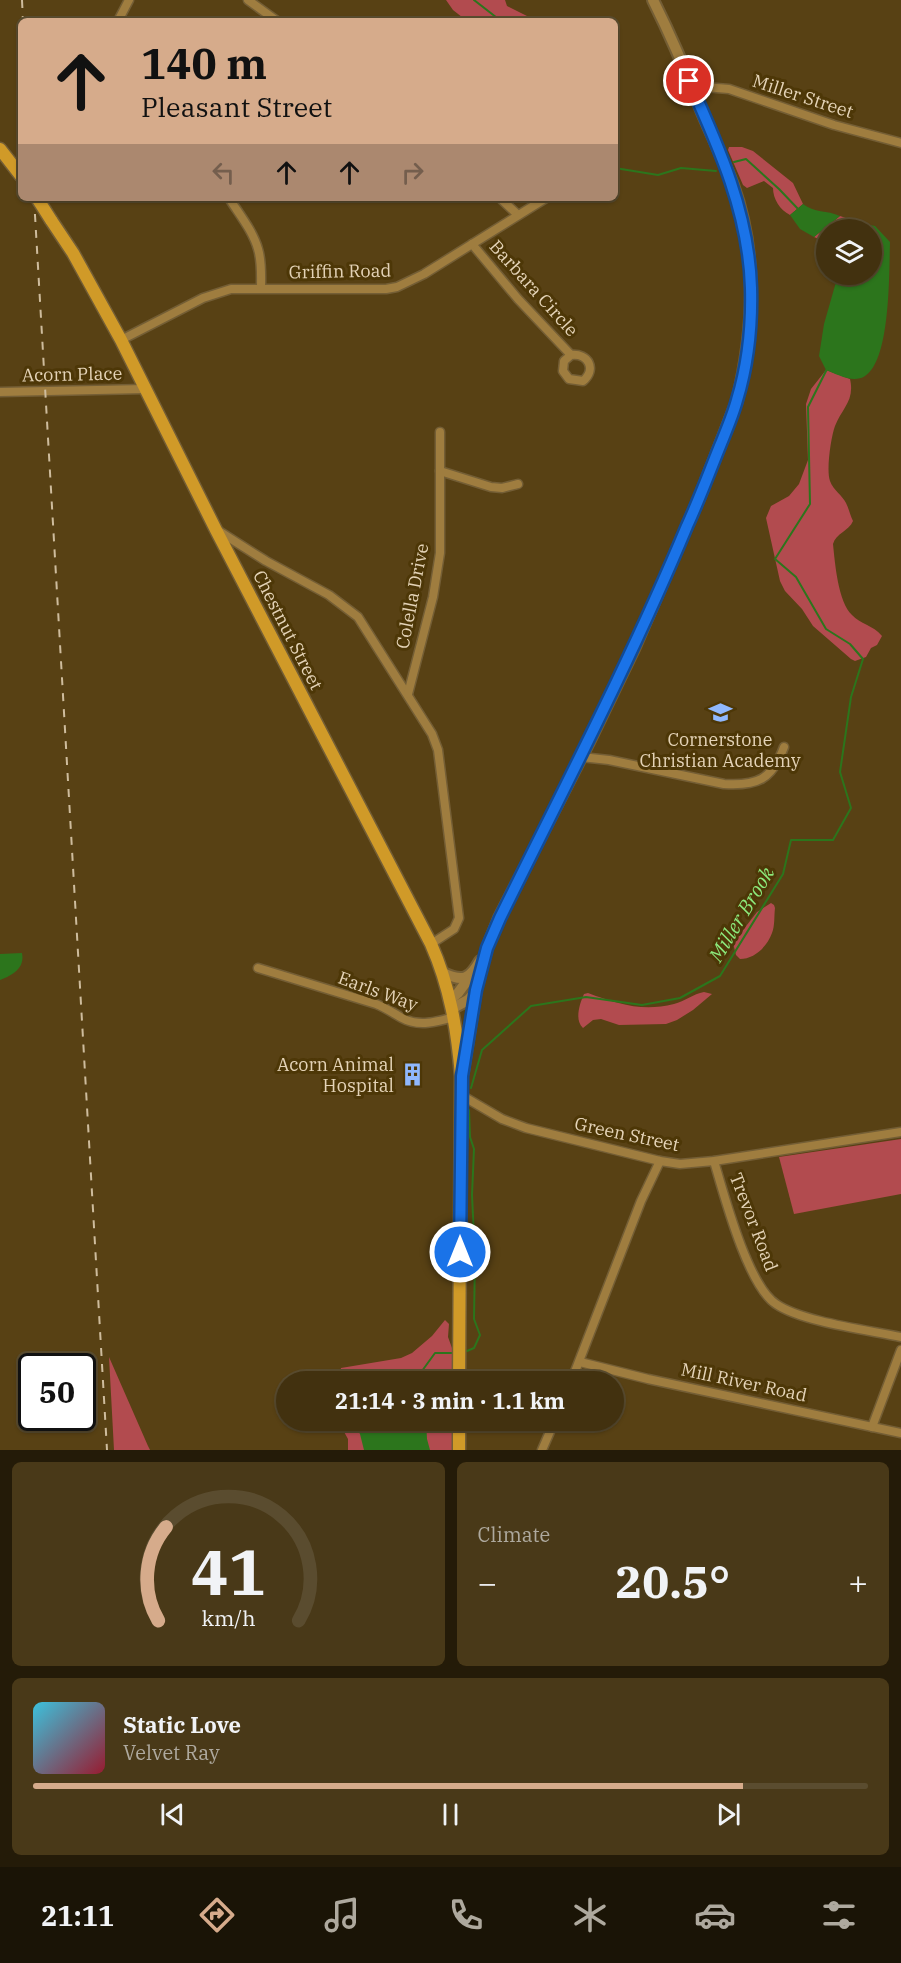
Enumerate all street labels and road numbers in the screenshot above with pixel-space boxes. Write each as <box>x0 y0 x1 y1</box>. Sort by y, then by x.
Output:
street label: Miller Street <box>750 69 856 123</box>
street label: Barbara Circle <box>485 235 583 341</box>
street label: Griffin Road <box>288 259 392 283</box>
street label: Acorn Place <box>22 362 122 386</box>
street label: Colella Drive <box>391 541 433 651</box>
street label: Chestnut Street <box>248 566 328 694</box>
street label: Earls Way <box>335 966 421 1016</box>
street label: Green Street <box>573 1112 681 1156</box>
street label: Trevor Road <box>725 1169 783 1275</box>
street label: Mill River Road <box>679 1357 809 1407</box>

